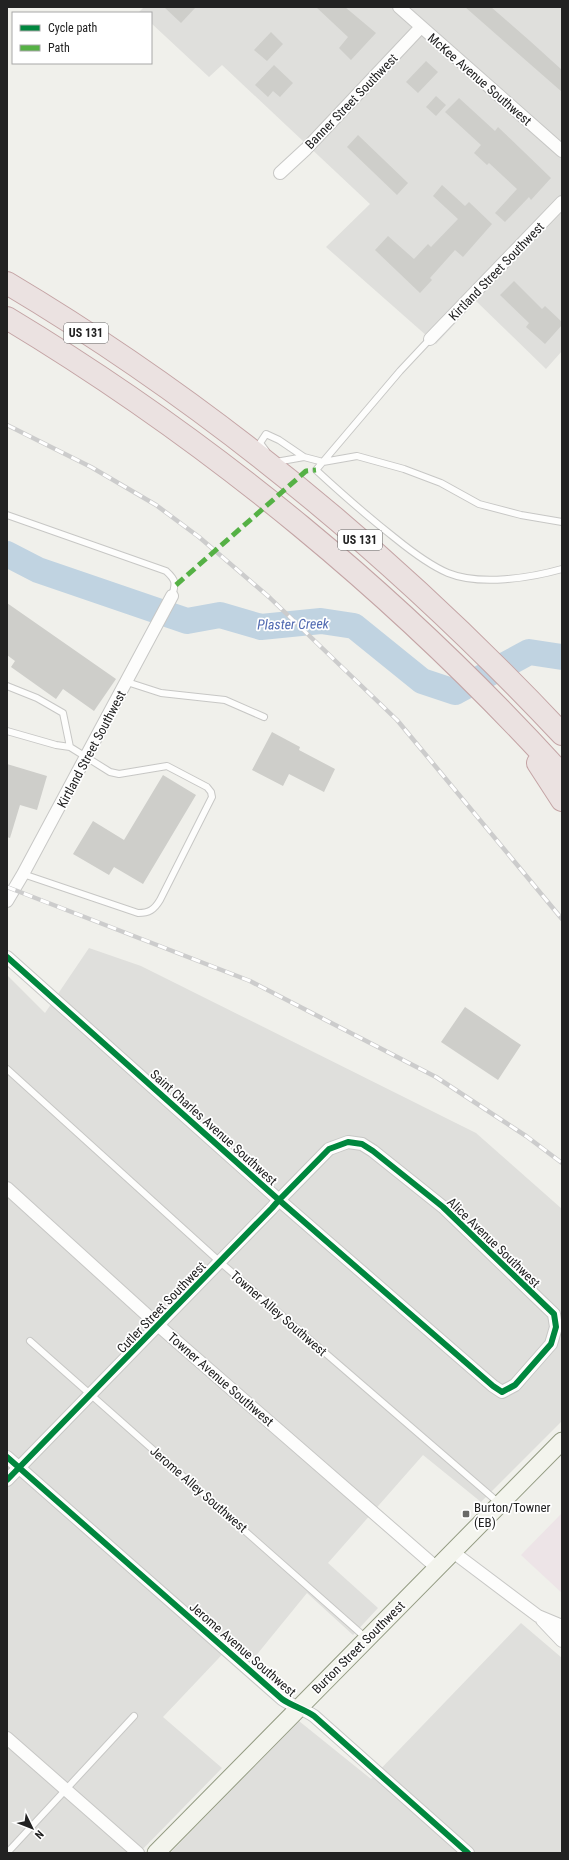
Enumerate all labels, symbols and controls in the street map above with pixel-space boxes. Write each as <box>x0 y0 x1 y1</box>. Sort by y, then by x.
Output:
legend <box>12 12 152 64</box>
text: Cycle path <box>48 21 98 35</box>
street label: McKee Avenue Southwest <box>425 30 535 129</box>
text: Path <box>48 41 70 55</box>
street label: Banner Street Southwest <box>302 51 401 152</box>
street label: Kirtland Street Southwest <box>446 219 547 324</box>
road number: US 131 <box>64 323 108 343</box>
road number: US 131 <box>338 530 382 550</box>
water label: Plaster Creek <box>257 615 330 633</box>
street label: Kirtland Street Southwest <box>54 688 129 810</box>
street label: Saint Charles Avenue Southwest <box>147 1066 280 1188</box>
street label: Alice Avenue Southwest <box>444 1194 543 1291</box>
street label: Cutler Street Southwest <box>114 1259 209 1356</box>
street label: Towner Alley Southwest <box>228 1268 330 1359</box>
street label: Towner Avenue Southwest <box>165 1329 277 1429</box>
street label: Jerome Alley Southwest <box>147 1443 250 1536</box>
place label: Burton/Towner (EB) <box>474 1500 551 1530</box>
marker: Burton/Towner (EB) <box>461 1509 471 1519</box>
street label: Burton Street Southwest <box>309 1598 408 1697</box>
street label: Jerome Avenue Southwest <box>186 1599 299 1700</box>
north arrow <box>12 1808 52 1848</box>
text: N <box>32 1828 46 1842</box>

